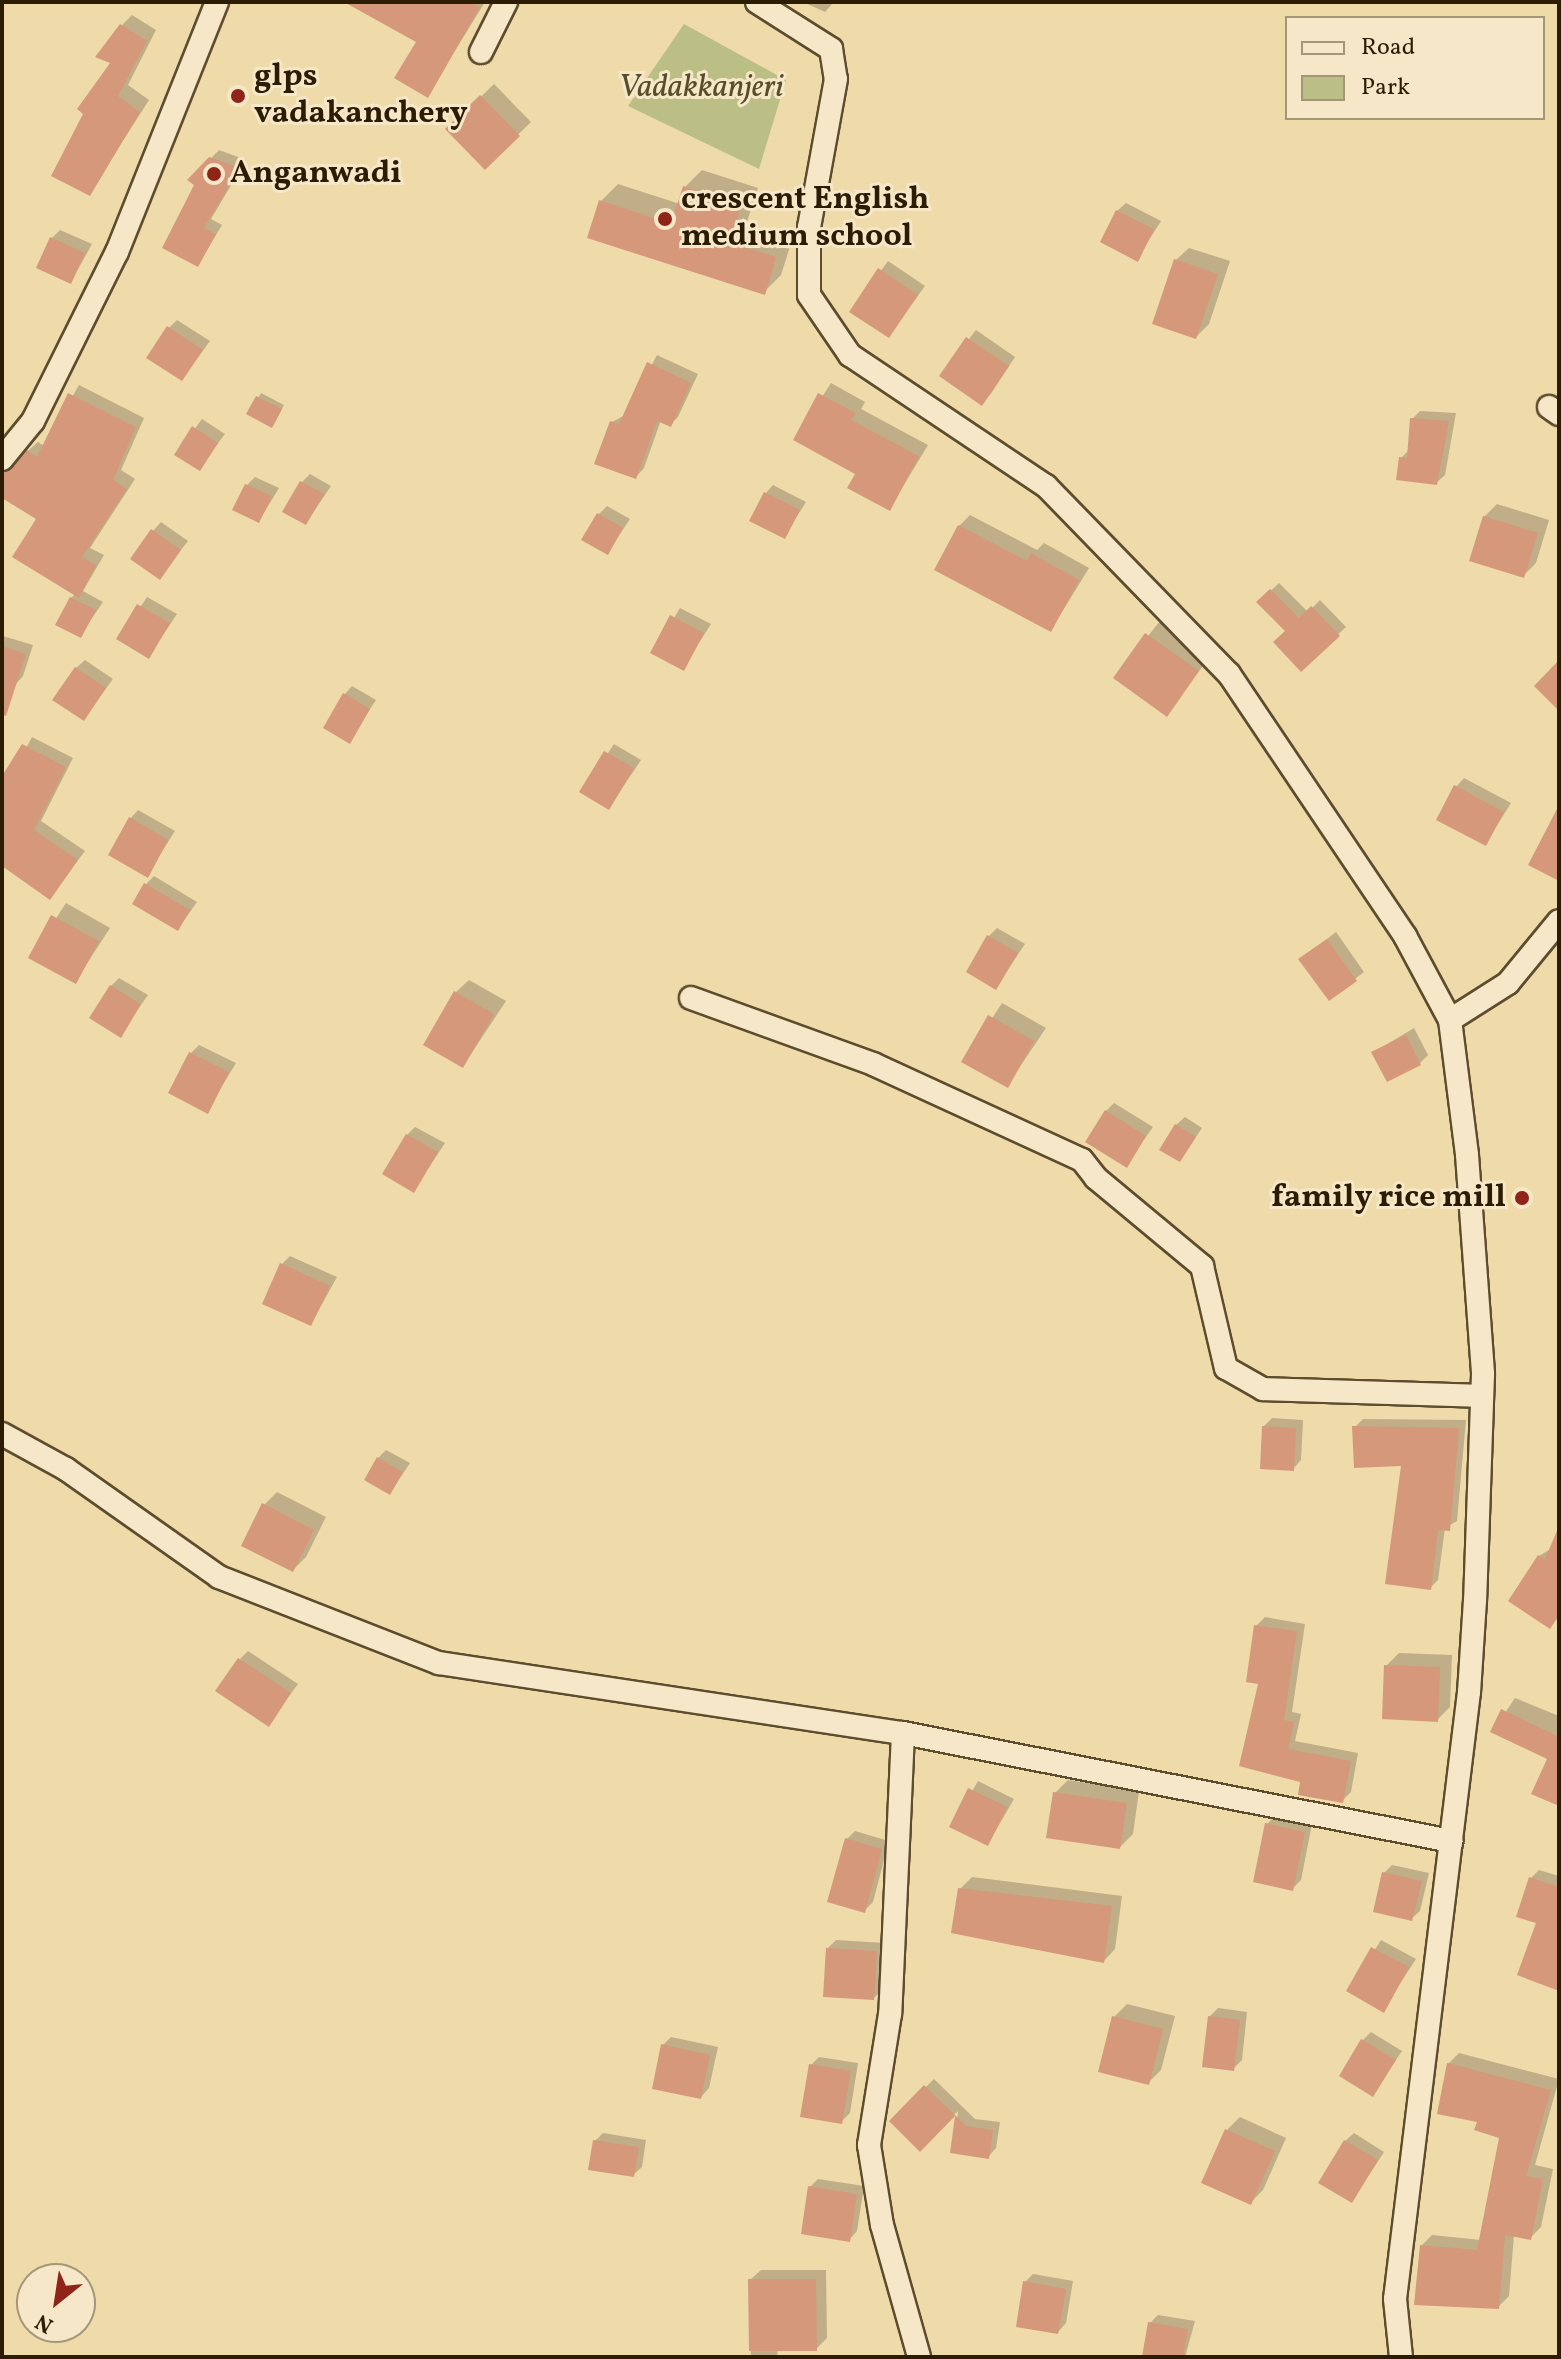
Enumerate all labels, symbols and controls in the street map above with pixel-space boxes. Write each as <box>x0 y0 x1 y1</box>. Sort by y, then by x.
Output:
legend <box>1285 16 1545 120</box>
text: Road <box>1361 31 1415 65</box>
place label: glps vadakanchery <box>254 59 468 134</box>
park label: Vadakkanjeri <box>619 69 783 107</box>
text: Park <box>1361 71 1410 105</box>
marker: glps vadakanchery <box>229 87 247 105</box>
place label: Anganwadi <box>230 155 401 193</box>
marker: Anganwadi <box>205 165 223 183</box>
place label: crescent English medium school <box>681 182 929 257</box>
marker: crescent English medium school <box>656 210 674 228</box>
place label: family rice mill <box>1271 1179 1506 1217</box>
marker: family rice mill <box>1513 1189 1531 1207</box>
north arrow <box>16 2263 96 2343</box>
text: N <box>30 2305 59 2340</box>

